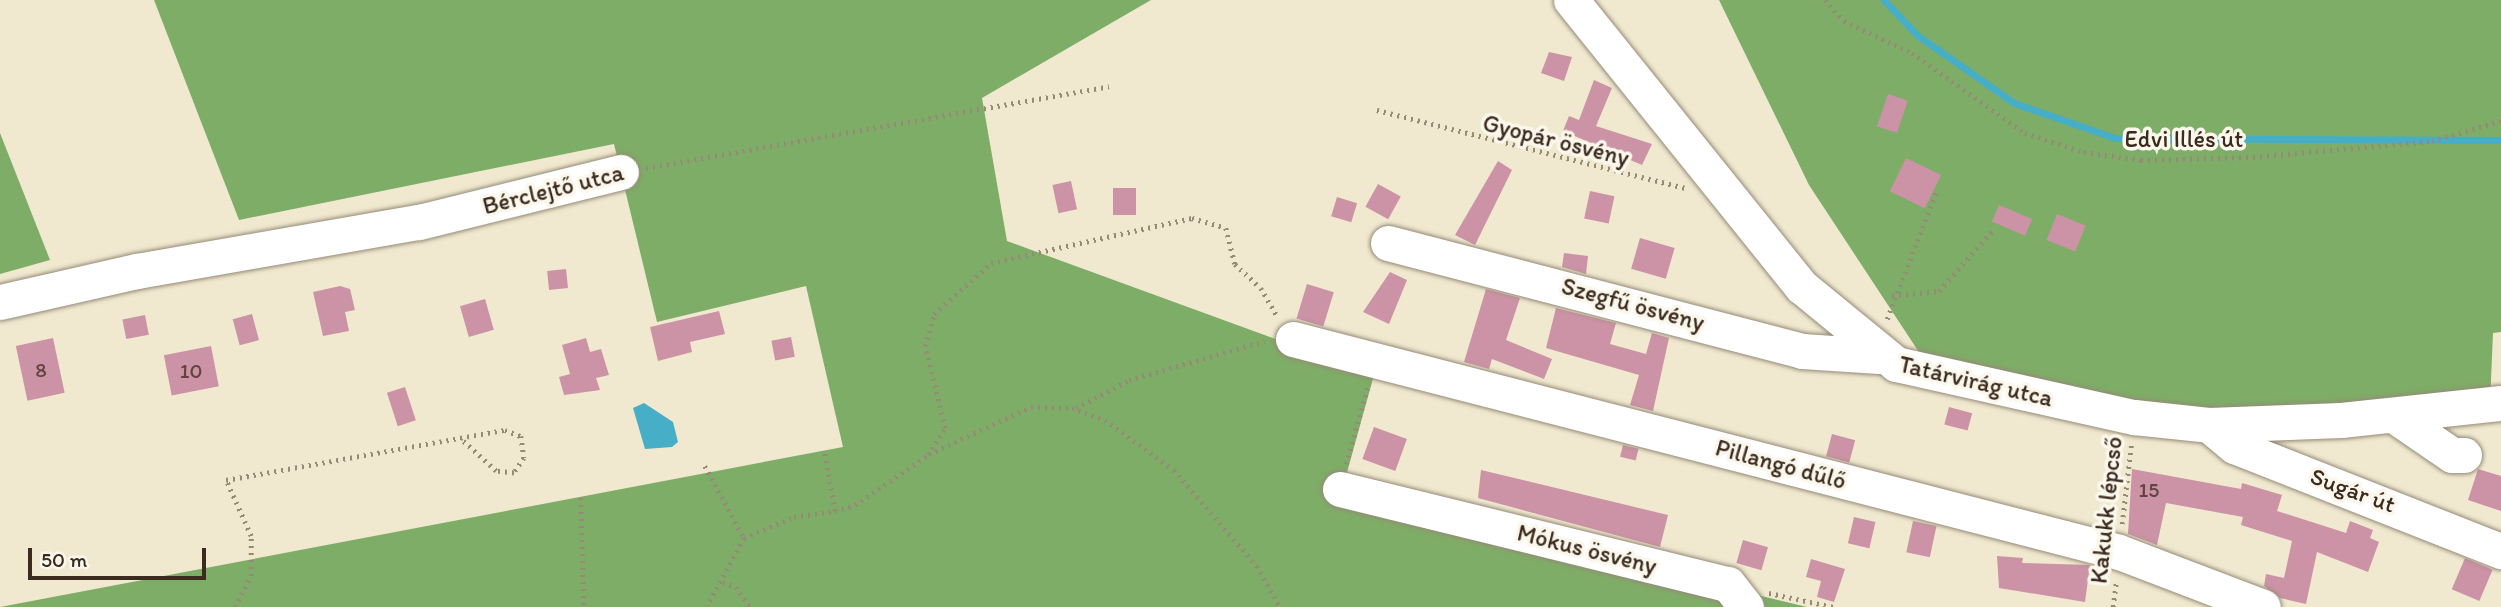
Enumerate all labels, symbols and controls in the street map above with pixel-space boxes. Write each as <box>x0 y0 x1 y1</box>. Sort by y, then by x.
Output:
street label: Gyopár ösvény <box>1480 108 1632 172</box>
street label: Edvi Illés út <box>2123 125 2245 153</box>
street label: Bérclejtő utca <box>480 158 626 220</box>
street label: Szegfű ösvény <box>1559 271 1707 337</box>
street label: Tatárvirág utca <box>1897 349 2055 413</box>
house number: 8 <box>35 357 47 383</box>
house number: 10 <box>180 358 202 384</box>
street label: Pillangó dűlő <box>1712 433 1850 495</box>
street label: Kakukk lépcső <box>2084 435 2128 585</box>
street label: Sugár út <box>2307 461 2399 519</box>
house number: 15 <box>2139 477 2159 503</box>
street label: Mókus ösvény <box>1514 518 1660 580</box>
scale bar <box>32 534 210 578</box>
text: 50 m <box>41 547 87 572</box>

